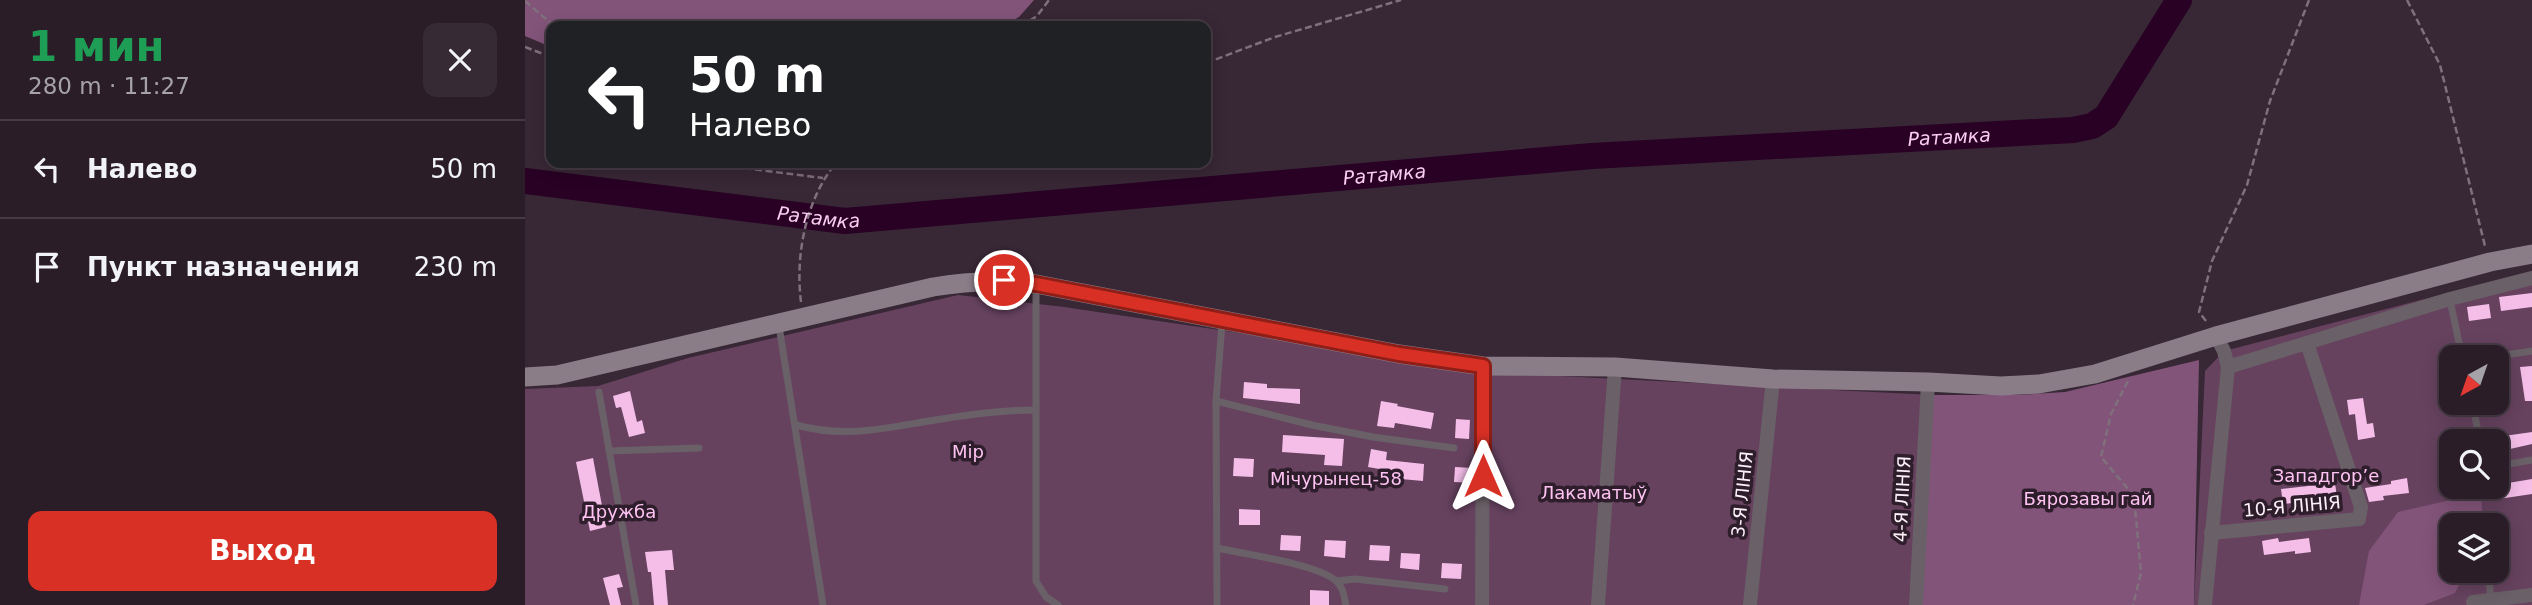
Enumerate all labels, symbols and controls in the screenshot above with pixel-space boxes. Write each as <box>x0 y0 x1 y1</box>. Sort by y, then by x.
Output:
text: 1 мин <box>28 22 165 71</box>
button: close <box>423 23 497 97</box>
text: 50 m <box>689 47 825 104</box>
icon: left <box>574 49 665 140</box>
text: 280 m · 11:27 <box>28 73 190 99</box>
text: Налево <box>689 106 811 144</box>
water label: Ратамка <box>1907 123 1991 150</box>
icon: left <box>28 150 66 188</box>
text: Налево <box>87 154 197 184</box>
text: 50 m <box>430 154 497 184</box>
water label: Ратамка <box>1342 159 1427 189</box>
water label: Ратамка <box>776 202 861 232</box>
icon: arrive <box>28 248 66 286</box>
pin <box>974 250 1034 310</box>
text: Пункт назначения <box>87 252 360 282</box>
text: 230 m <box>414 252 497 282</box>
icon: arrive <box>985 261 1023 299</box>
north arrow <box>2439 345 2509 415</box>
map controls <box>2439 345 2509 583</box>
button: search <box>2439 429 2509 499</box>
position arrow <box>1446 439 1520 513</box>
park label: Мір <box>952 441 984 462</box>
street label: 3-Я ЛІНІЯ <box>1727 450 1757 538</box>
street label: 4-Я ЛІНІЯ <box>1889 455 1915 543</box>
park label: Западгорʼе <box>2273 465 2379 486</box>
park label: Мічурынец-58 <box>1270 468 1402 489</box>
park label: Лакаматыў <box>1541 482 1648 503</box>
park label: Бярозавы гай <box>2024 488 2152 509</box>
street label: 10-Я ЛІНІЯ <box>2242 491 2342 521</box>
park label: Дружба <box>582 501 656 522</box>
button: Выход <box>28 511 497 591</box>
button: layers <box>2439 513 2509 583</box>

